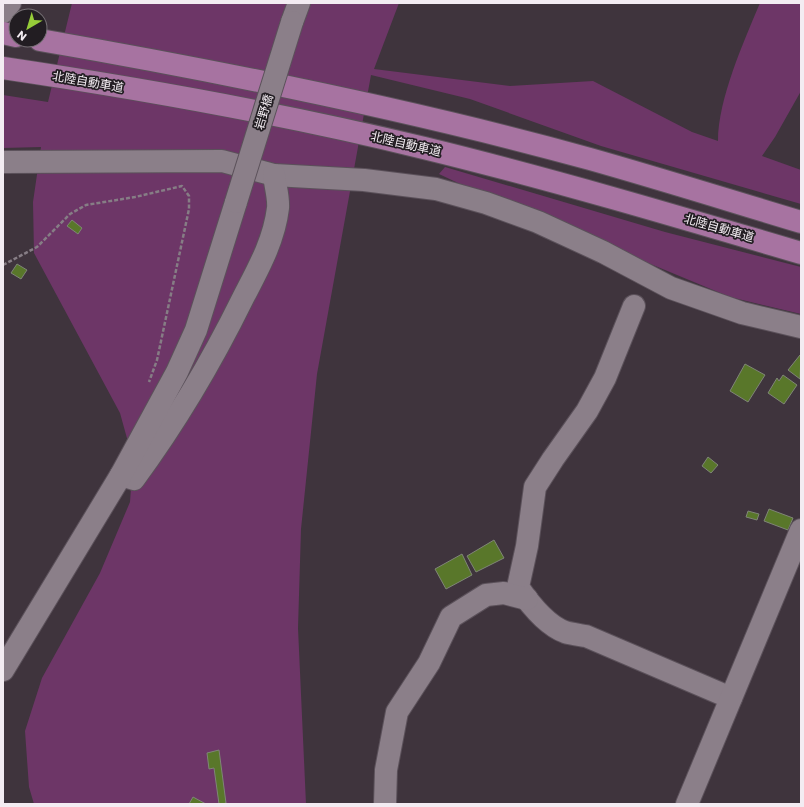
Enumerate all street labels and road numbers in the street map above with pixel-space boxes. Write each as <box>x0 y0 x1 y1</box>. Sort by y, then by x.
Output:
street label: 北陸自動車道 <box>51 67 125 96</box>
street label: 岩野橋 <box>250 92 277 132</box>
street label: 北陸自動車道 <box>369 127 443 160</box>
street label: 北陸自動車道 <box>682 209 756 246</box>

